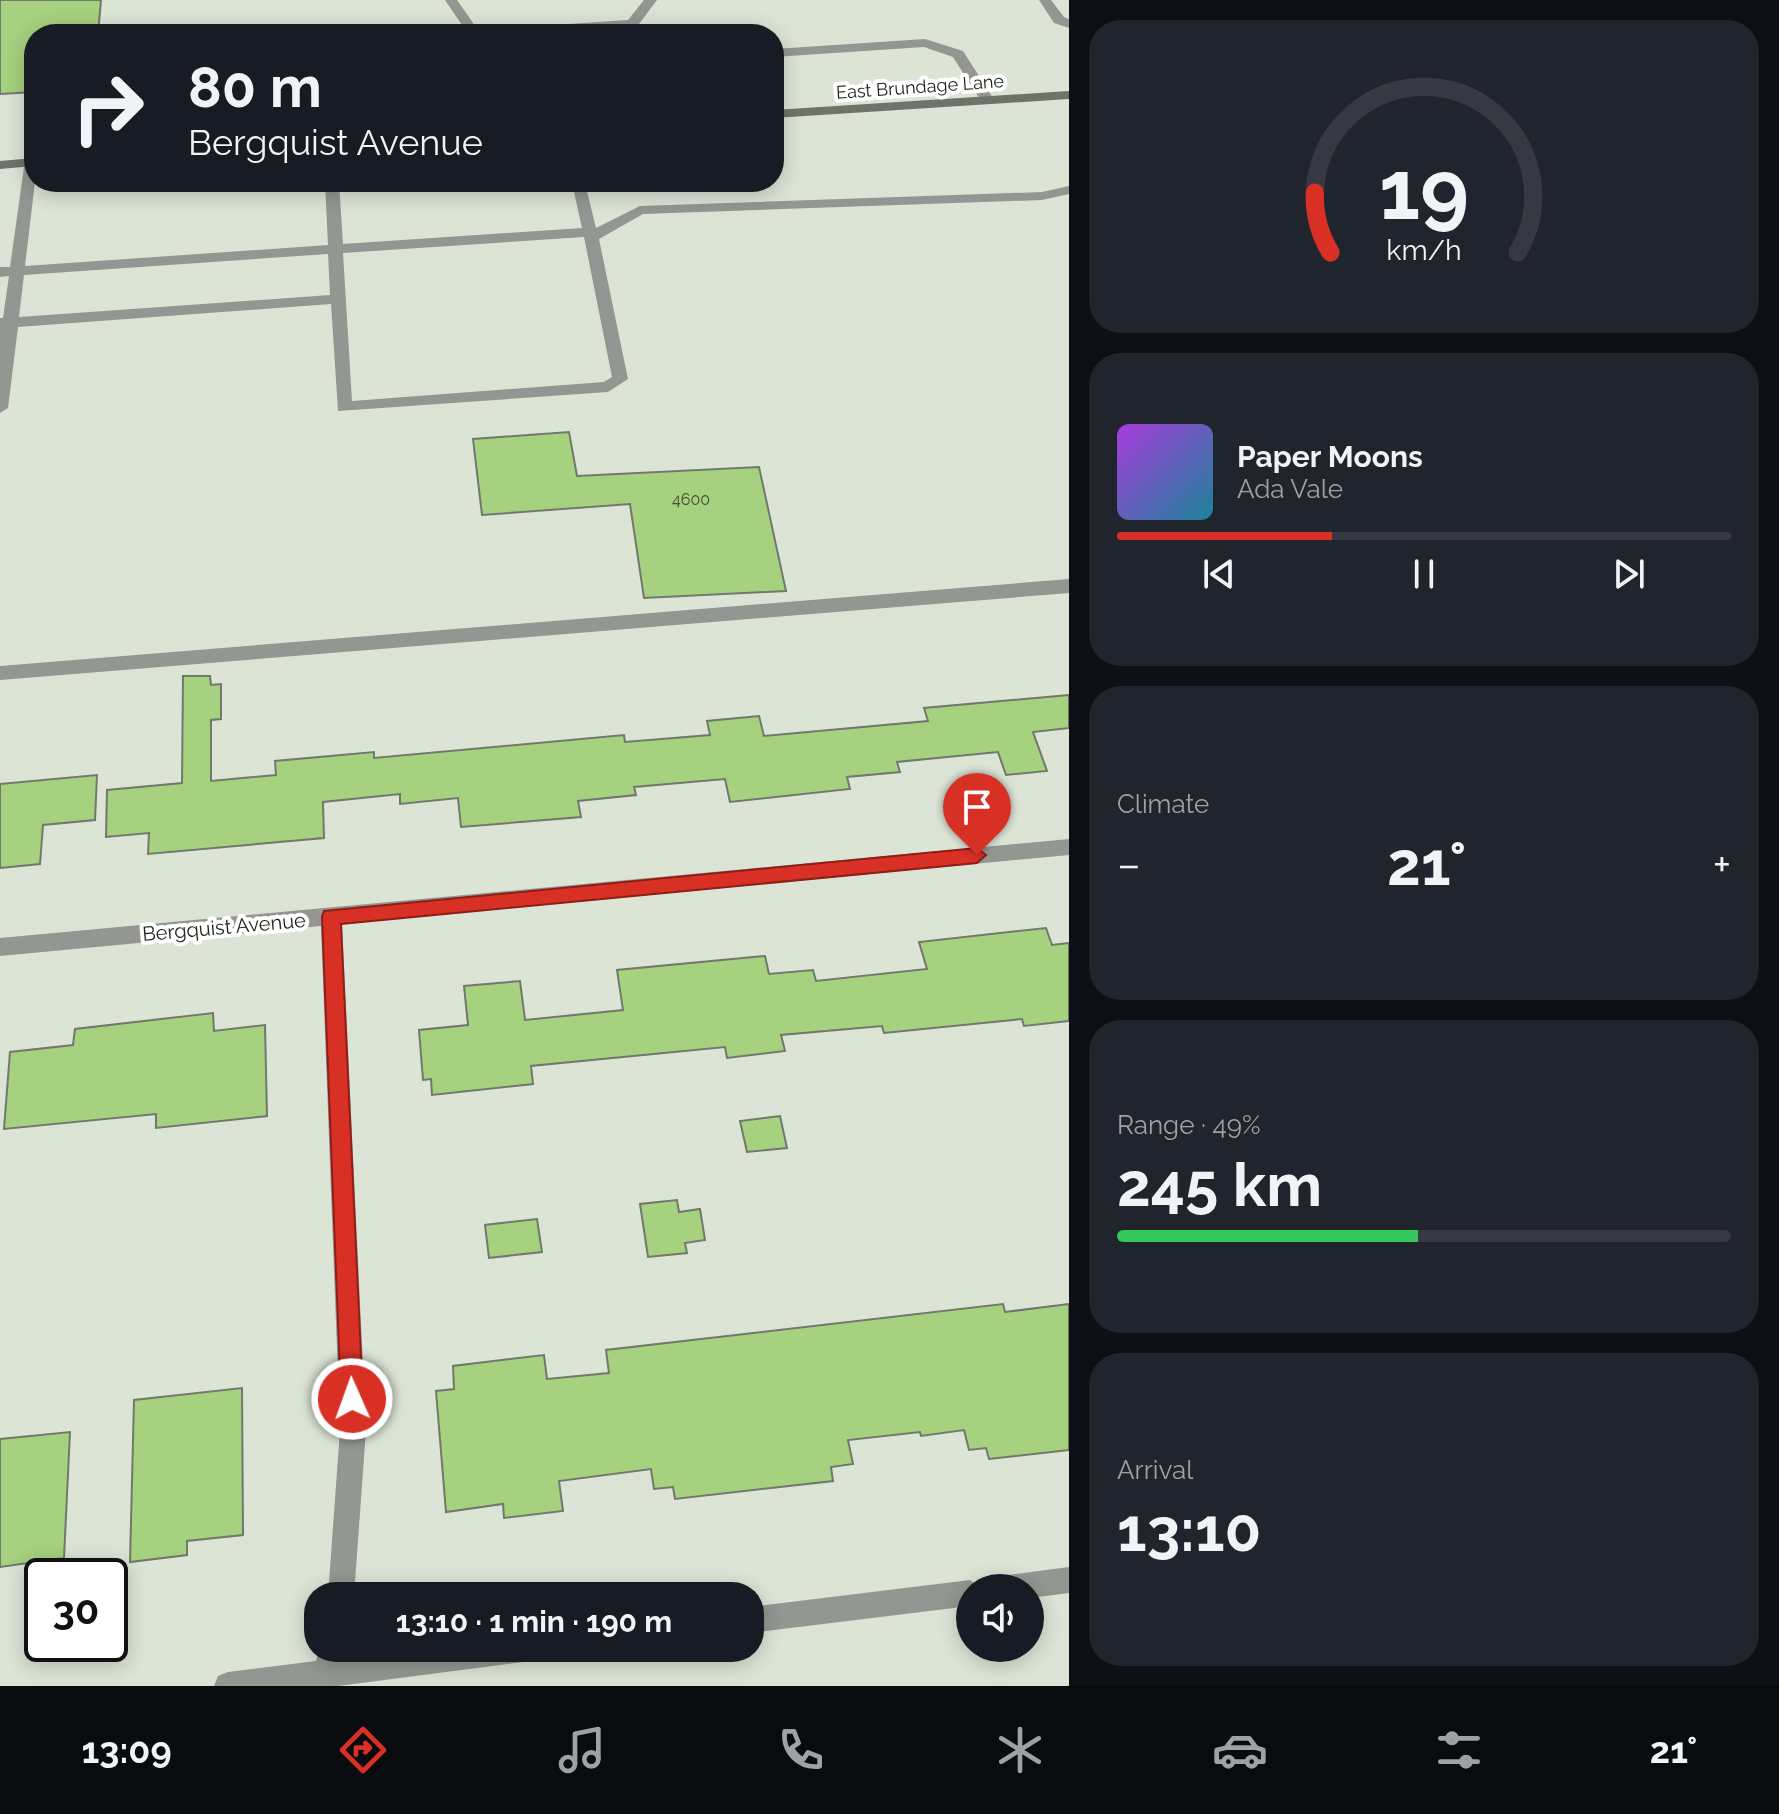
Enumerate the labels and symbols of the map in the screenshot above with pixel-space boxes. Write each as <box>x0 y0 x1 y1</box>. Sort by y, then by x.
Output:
street label: East Brundage Lane <box>835 70 1005 103</box>
house number: 4600 <box>672 490 710 509</box>
pin <box>943 773 1011 855</box>
street label: Bergquist Avenue <box>141 908 307 946</box>
position arrow <box>310 1357 394 1441</box>
speed limit sign: 30 <box>24 1558 128 1662</box>

